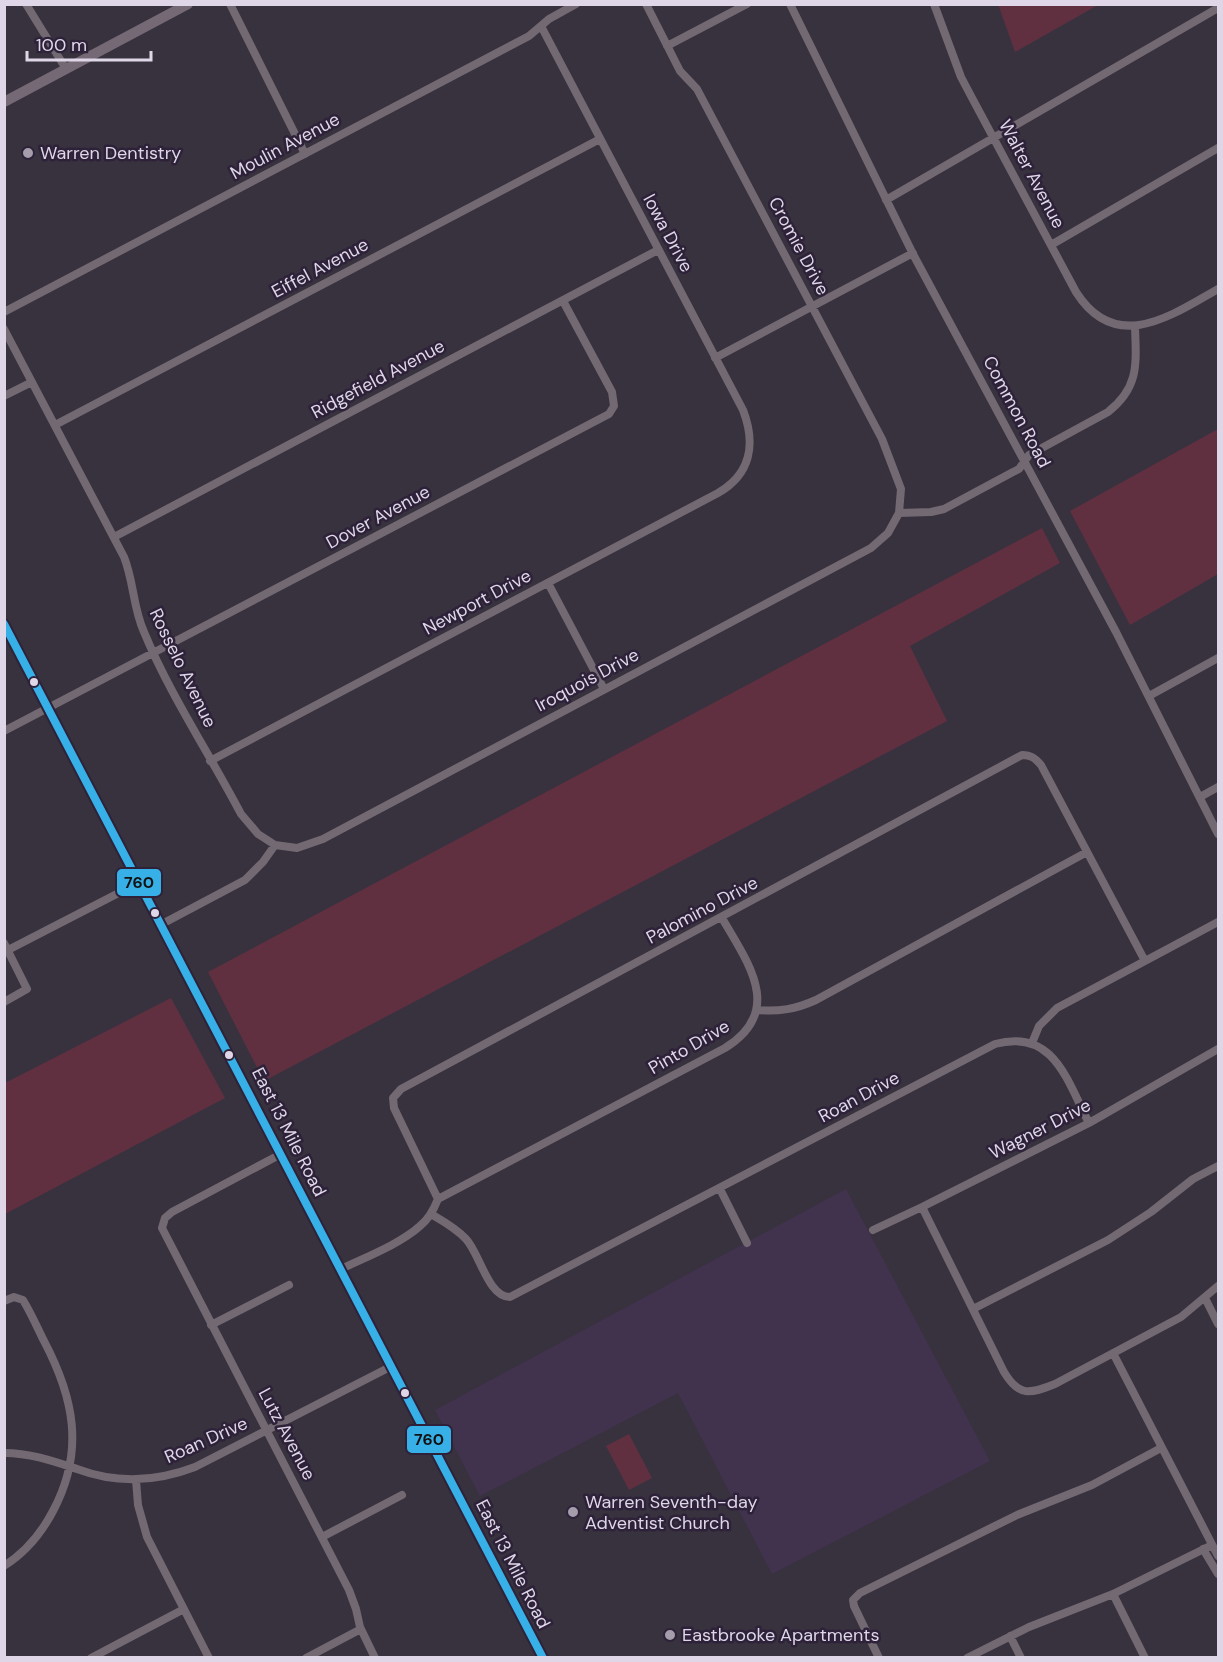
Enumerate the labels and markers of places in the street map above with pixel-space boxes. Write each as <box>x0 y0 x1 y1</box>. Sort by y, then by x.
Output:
place label: Warren Dentistry <box>40 141 181 165</box>
marker: Warren Dentistry <box>21 146 35 160</box>
unlabelled marker <box>28 676 40 688</box>
unlabelled marker <box>149 907 161 919</box>
unlabelled marker <box>223 1049 235 1061</box>
unlabelled marker <box>399 1387 411 1399</box>
place label: Warren Seventh-day Adventist Church <box>585 1490 758 1535</box>
marker: Warren Seventh-day Adventist Church <box>566 1505 580 1519</box>
place label: Eastbrooke Apartments <box>682 1623 879 1647</box>
marker: Eastbrooke Apartments <box>663 1628 677 1642</box>

